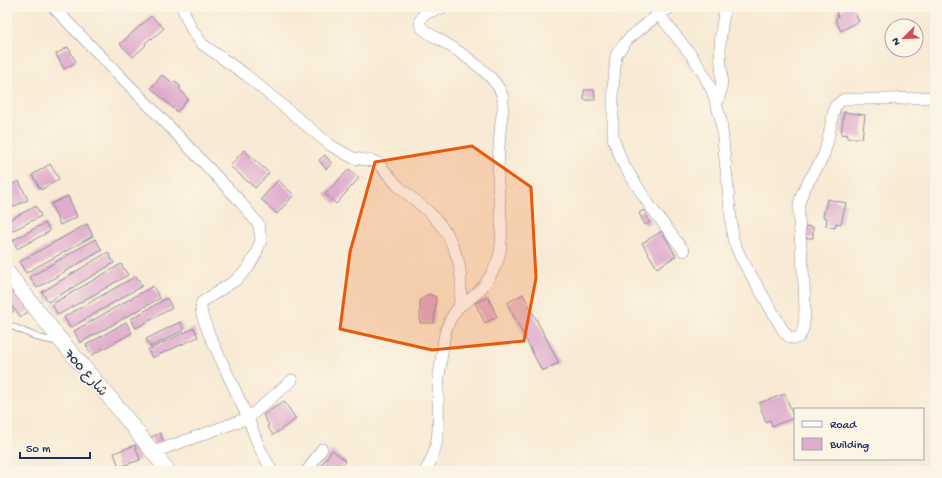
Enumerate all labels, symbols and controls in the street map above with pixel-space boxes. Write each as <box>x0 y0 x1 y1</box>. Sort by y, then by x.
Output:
north arrow <box>884 18 924 58</box>
text: N <box>890 36 904 47</box>
street label: شارع 700 <box>59 346 110 401</box>
legend <box>794 408 924 460</box>
text: Road <box>830 419 857 433</box>
scale bar <box>20 434 90 460</box>
text: Building <box>829 439 869 453</box>
text: 50 m <box>26 443 51 457</box>

